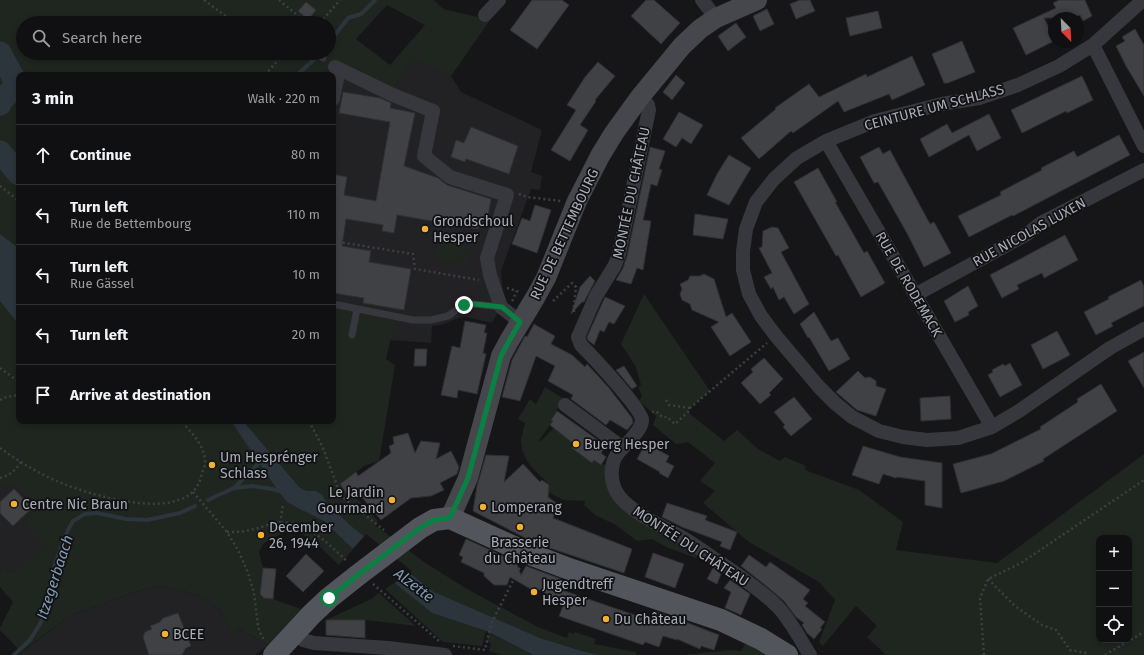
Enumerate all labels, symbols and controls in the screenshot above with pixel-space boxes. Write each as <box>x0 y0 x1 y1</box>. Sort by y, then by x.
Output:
north arrow <box>1048 12 1084 48</box>
search box <box>16 16 336 60</box>
icon: search <box>30 27 52 49</box>
text: Search here <box>62 29 142 47</box>
street label: CEINTURE UM SCHLASS <box>862 81 1006 134</box>
text: 3 min <box>32 88 74 109</box>
text: Walk · 220 m <box>248 91 320 106</box>
street label: MONTÉE DU CHÂTEAU <box>608 125 654 261</box>
icon: ahead <box>32 144 54 166</box>
text: Continue <box>70 146 131 164</box>
text: 80 m <box>291 147 320 162</box>
street label: RUE DE BETTEMBOURG <box>527 166 602 302</box>
street label: RUE NICOLAS LUXEN <box>970 194 1089 271</box>
text: Turn left <box>70 198 128 216</box>
icon: left <box>32 204 54 226</box>
text: 110 m <box>287 207 320 222</box>
place label: Grondschoul Hesper <box>433 213 513 246</box>
text: Rue de Bettembourg <box>70 216 191 231</box>
marker: Grondschoul Hesper <box>420 224 430 234</box>
street label: RUE DE RODEMACK <box>872 229 946 340</box>
text: Turn left <box>70 258 128 276</box>
icon: left <box>32 264 54 286</box>
text: 10 m <box>293 267 320 282</box>
text: Rue Gässel <box>70 276 134 291</box>
route end <box>455 296 473 314</box>
icon: left <box>32 324 54 346</box>
text: Turn left <box>70 326 128 344</box>
text: 20 m <box>292 327 320 342</box>
icon: arrive <box>32 384 54 406</box>
text: Arrive at destination <box>70 386 211 404</box>
place label: Buerg Hesper <box>584 436 670 453</box>
marker: Buerg Hesper <box>571 439 581 449</box>
place label: Um Hesprénger Schlass <box>220 449 318 482</box>
marker: Um Hesprénger Schlass <box>207 460 217 470</box>
place label: Le Jardin Gourmand <box>317 484 384 517</box>
marker: Le Jardin Gourmand <box>387 495 397 505</box>
place label: Centre Nic Braun <box>22 496 128 513</box>
marker: Centre Nic Braun <box>9 499 19 509</box>
place label: Lomperang <box>491 499 562 516</box>
marker: Lomperang <box>478 502 488 512</box>
street label: MONTÉE DU CHÂTEAU <box>630 502 752 590</box>
place label: December 26, 1944 <box>269 519 334 552</box>
marker: Brasserie du Château <box>515 522 525 532</box>
marker: December 26, 1944 <box>256 530 266 540</box>
water label: Itzegerbaach <box>33 533 77 621</box>
place label: Brasserie du Château <box>484 534 556 567</box>
map controls <box>1096 535 1132 643</box>
button: + <box>1096 535 1132 571</box>
water label: Alzette <box>390 564 438 606</box>
button: − <box>1096 571 1132 607</box>
place label: Jugendtreff Hesper <box>542 576 614 609</box>
marker: Jugendtreff Hesper <box>529 587 539 597</box>
route start <box>320 589 338 607</box>
button: locate <box>1096 607 1132 643</box>
place label: Du Château <box>614 611 687 628</box>
marker: Du Château <box>601 614 611 624</box>
place label: BCEE <box>173 626 204 643</box>
marker: BCEE <box>160 629 170 639</box>

